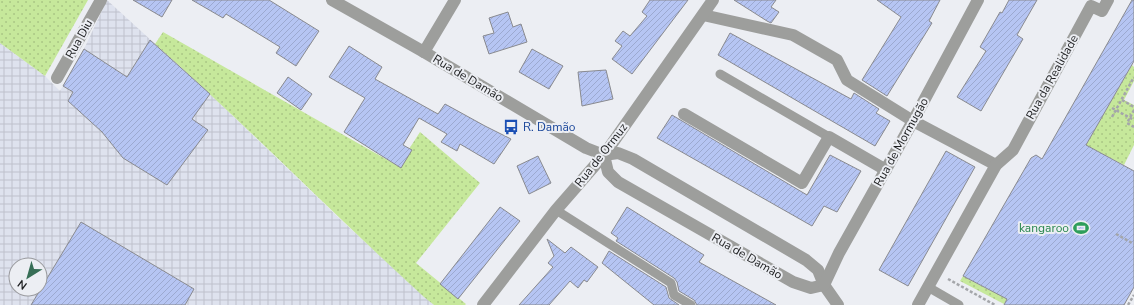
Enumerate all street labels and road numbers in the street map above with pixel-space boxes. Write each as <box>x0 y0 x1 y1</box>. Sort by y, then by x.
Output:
street label: Rua Diu <box>62 16 96 62</box>
street label: Rua da Realidade <box>1022 32 1082 122</box>
street label: Rua de Damão <box>430 51 506 105</box>
street label: Rua de Mormugão <box>870 95 932 189</box>
street label: Rua de Ormuz <box>571 119 631 190</box>
street label: Rua de Damão <box>709 229 786 283</box>

